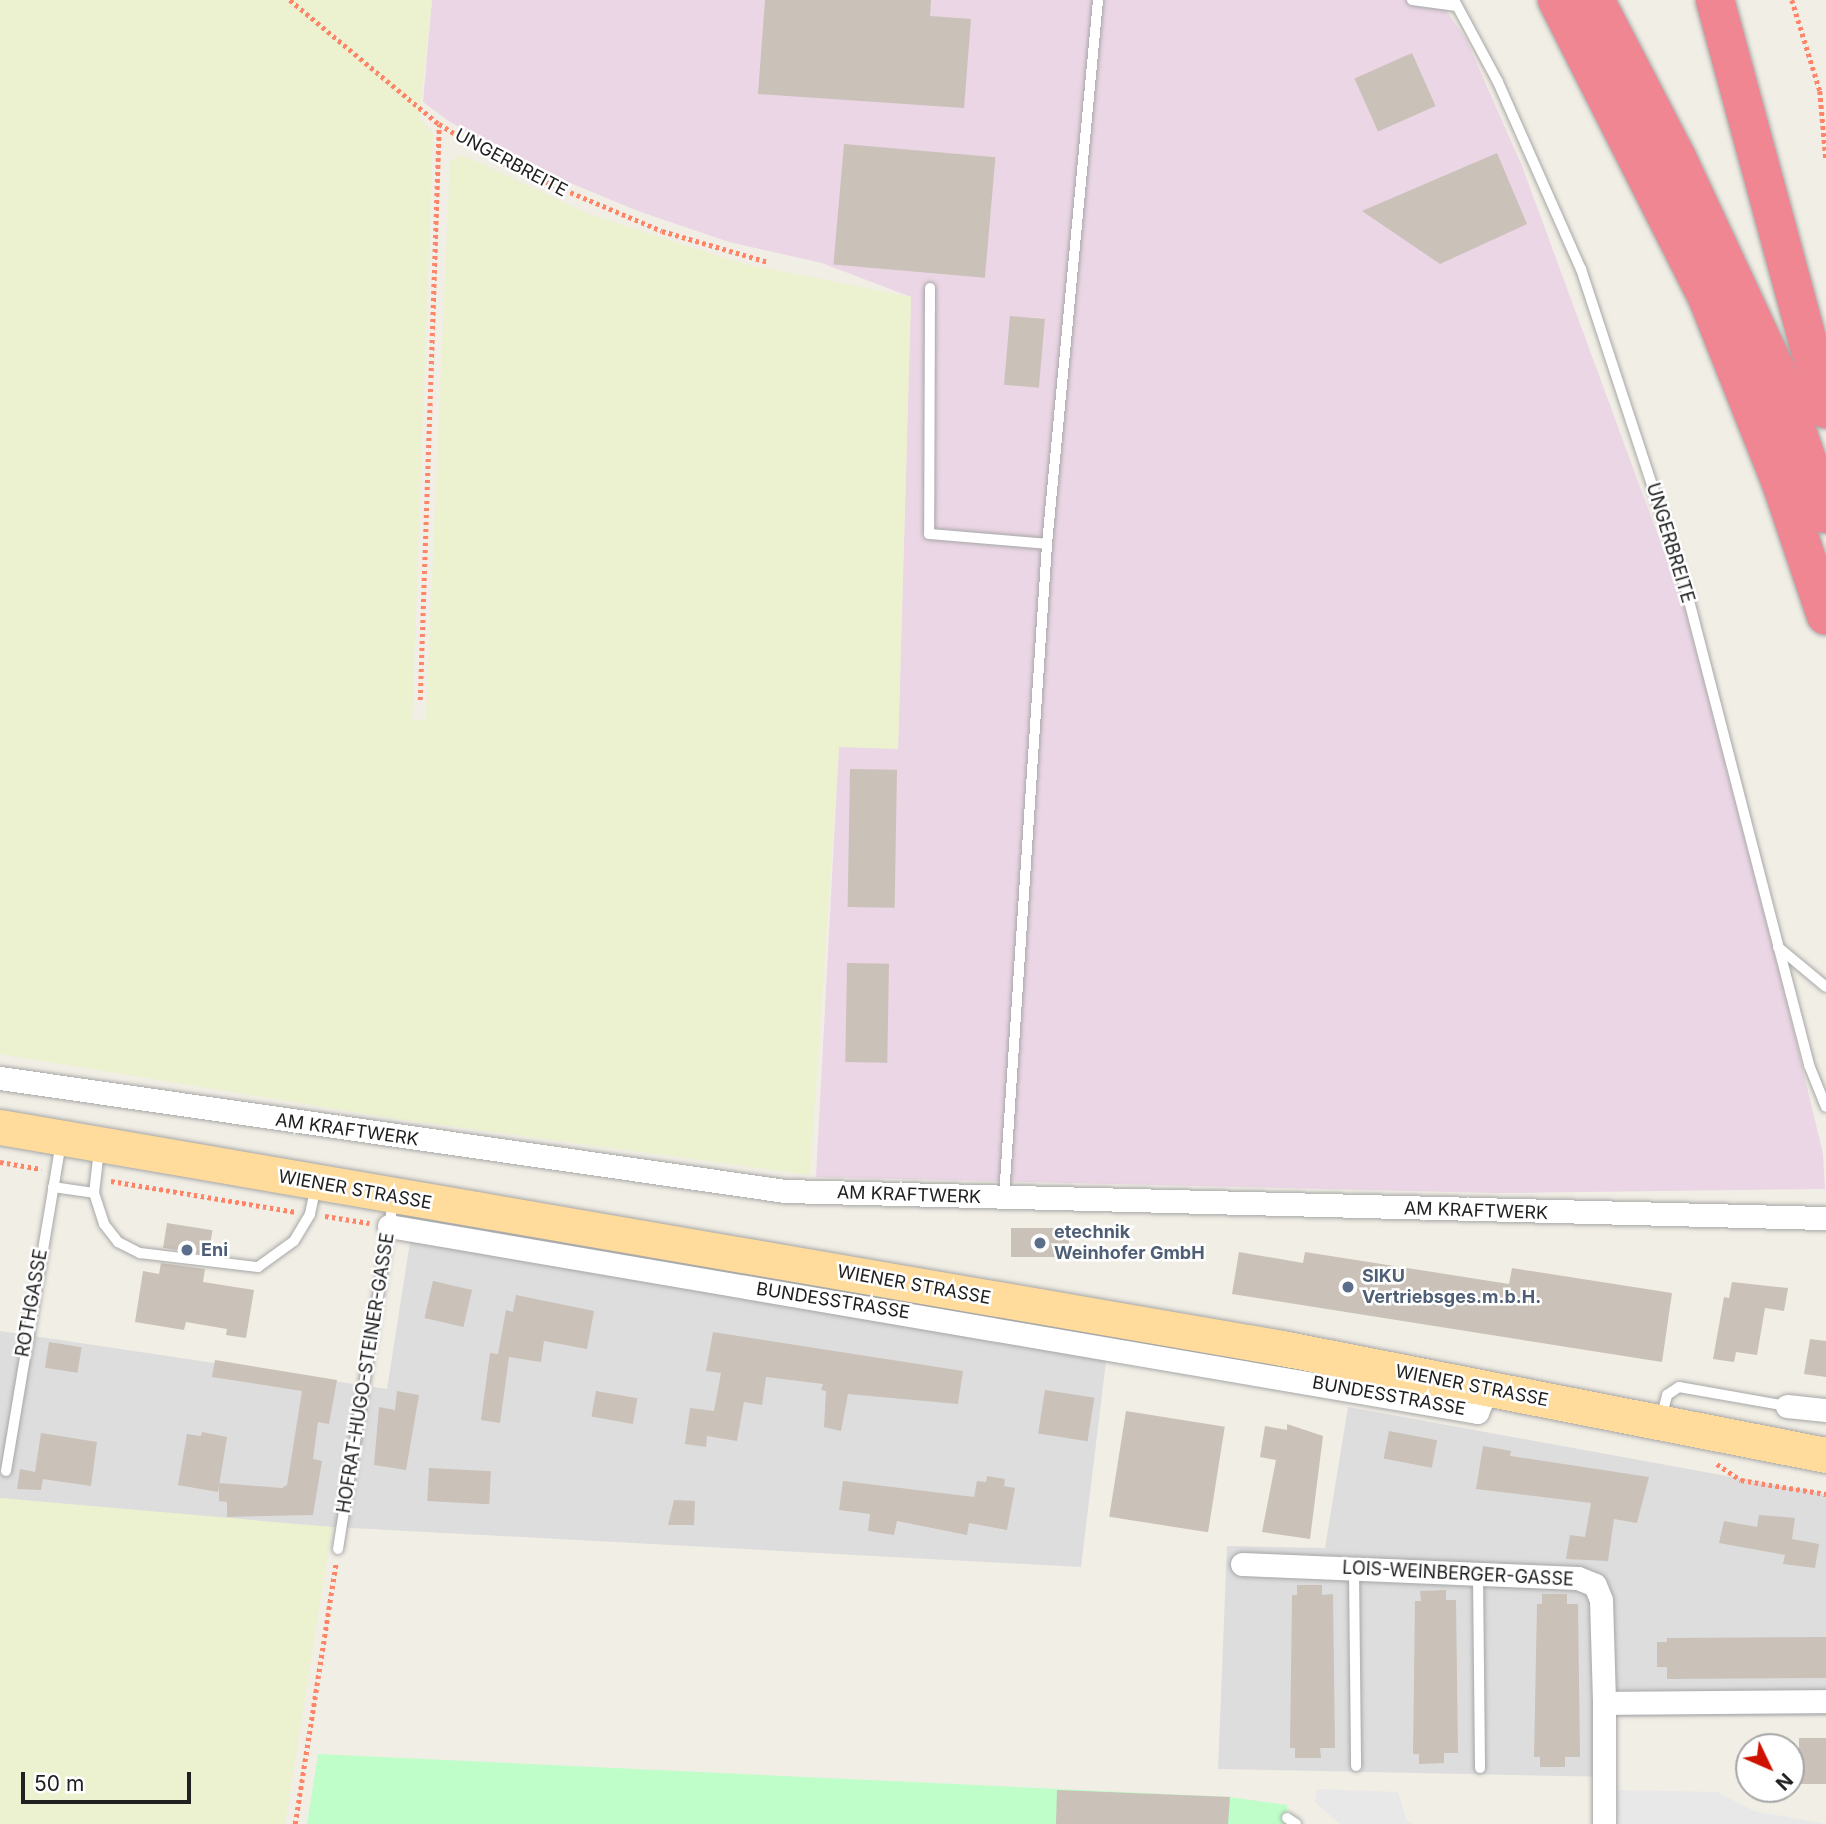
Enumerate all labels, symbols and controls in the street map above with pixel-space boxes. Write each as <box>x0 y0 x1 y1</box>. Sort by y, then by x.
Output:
street label: UNGERBREITE <box>451 124 571 202</box>
street label: UNGERBREITE <box>1642 480 1698 606</box>
street label: AM KRAFTWERK <box>274 1109 420 1151</box>
street label: WIENER STRASSE <box>277 1166 433 1214</box>
street label: AM KRAFTWERK <box>837 1182 981 1208</box>
street label: AM KRAFTWERK <box>1404 1198 1548 1224</box>
place label: etechnik Weinhofer GmbH <box>1054 1222 1205 1264</box>
street label: HOFRAT-HUGO-STEINER-GASSE <box>333 1231 399 1515</box>
marker: etechnik Weinhofer GmbH <box>1032 1235 1048 1251</box>
place label: Eni <box>201 1239 228 1261</box>
marker: Eni <box>179 1242 195 1258</box>
street label: ROTHGASSE <box>12 1247 52 1359</box>
street label: WIENER STRASSE <box>836 1261 992 1309</box>
place label: SIKU Vertriebsges.m.b.H. <box>1362 1266 1541 1308</box>
street label: BUNDESSTRASSE <box>755 1278 911 1324</box>
marker: SIKU Vertriebsges.m.b.H. <box>1340 1279 1356 1295</box>
street label: WIENER STRASSE <box>1394 1361 1550 1411</box>
street label: BUNDESSTRASSE <box>1311 1372 1467 1420</box>
street label: LOIS-WEINBERGER-GASSE <box>1342 1557 1574 1591</box>
north arrow <box>1735 1733 1805 1803</box>
scale bar <box>24 1758 194 1802</box>
text: N <box>1771 1768 1797 1795</box>
text: 50 m <box>34 1771 84 1796</box>

